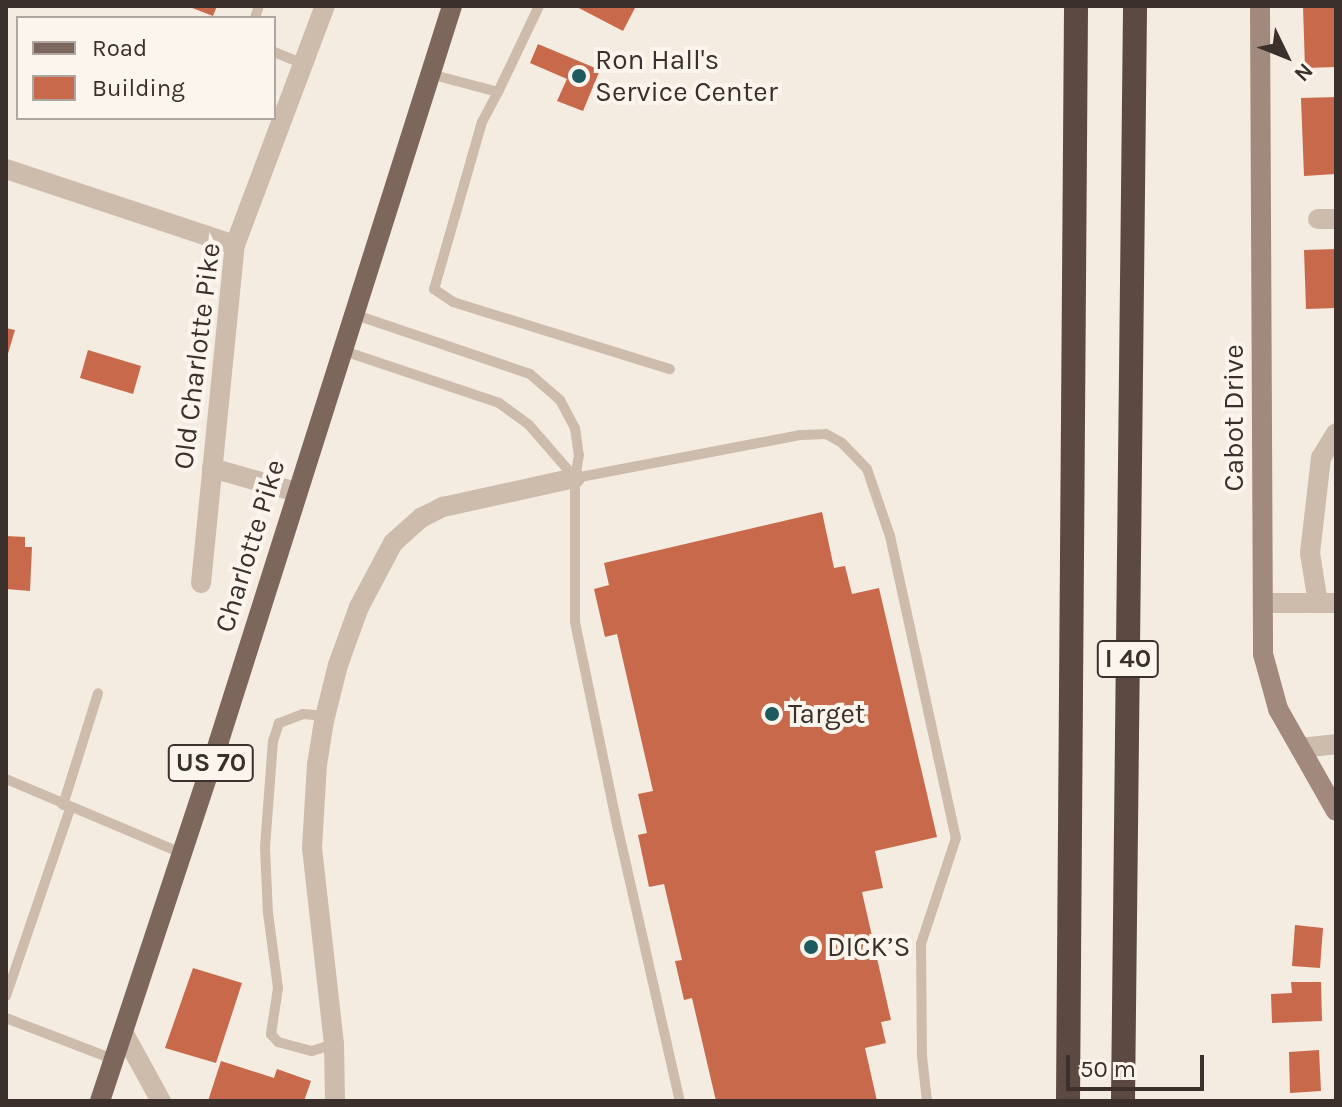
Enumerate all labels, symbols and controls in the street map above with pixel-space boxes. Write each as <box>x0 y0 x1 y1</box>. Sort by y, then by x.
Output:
legend <box>16 16 276 120</box>
north arrow <box>1246 16 1326 96</box>
text: Road <box>92 34 147 62</box>
place label: Ron Hall's Service Center <box>595 43 778 109</box>
text: N <box>1289 58 1318 87</box>
marker: Ron Hall's Service Center <box>570 67 588 85</box>
text: Building <box>92 74 185 102</box>
street label: Old Charlotte Pike <box>166 241 228 471</box>
street label: Cabot Drive <box>1217 344 1251 492</box>
street label: Charlotte Pike <box>208 456 292 636</box>
road number: I 40 <box>1096 637 1160 681</box>
place label: Target <box>788 697 865 731</box>
marker: Target <box>763 705 781 723</box>
road number: US 70 <box>167 741 255 785</box>
place label: DICK’S <box>827 930 910 964</box>
marker: DICK’S <box>802 938 820 956</box>
scale bar <box>1070 1039 1208 1089</box>
text: 50 m <box>1080 1055 1136 1083</box>

